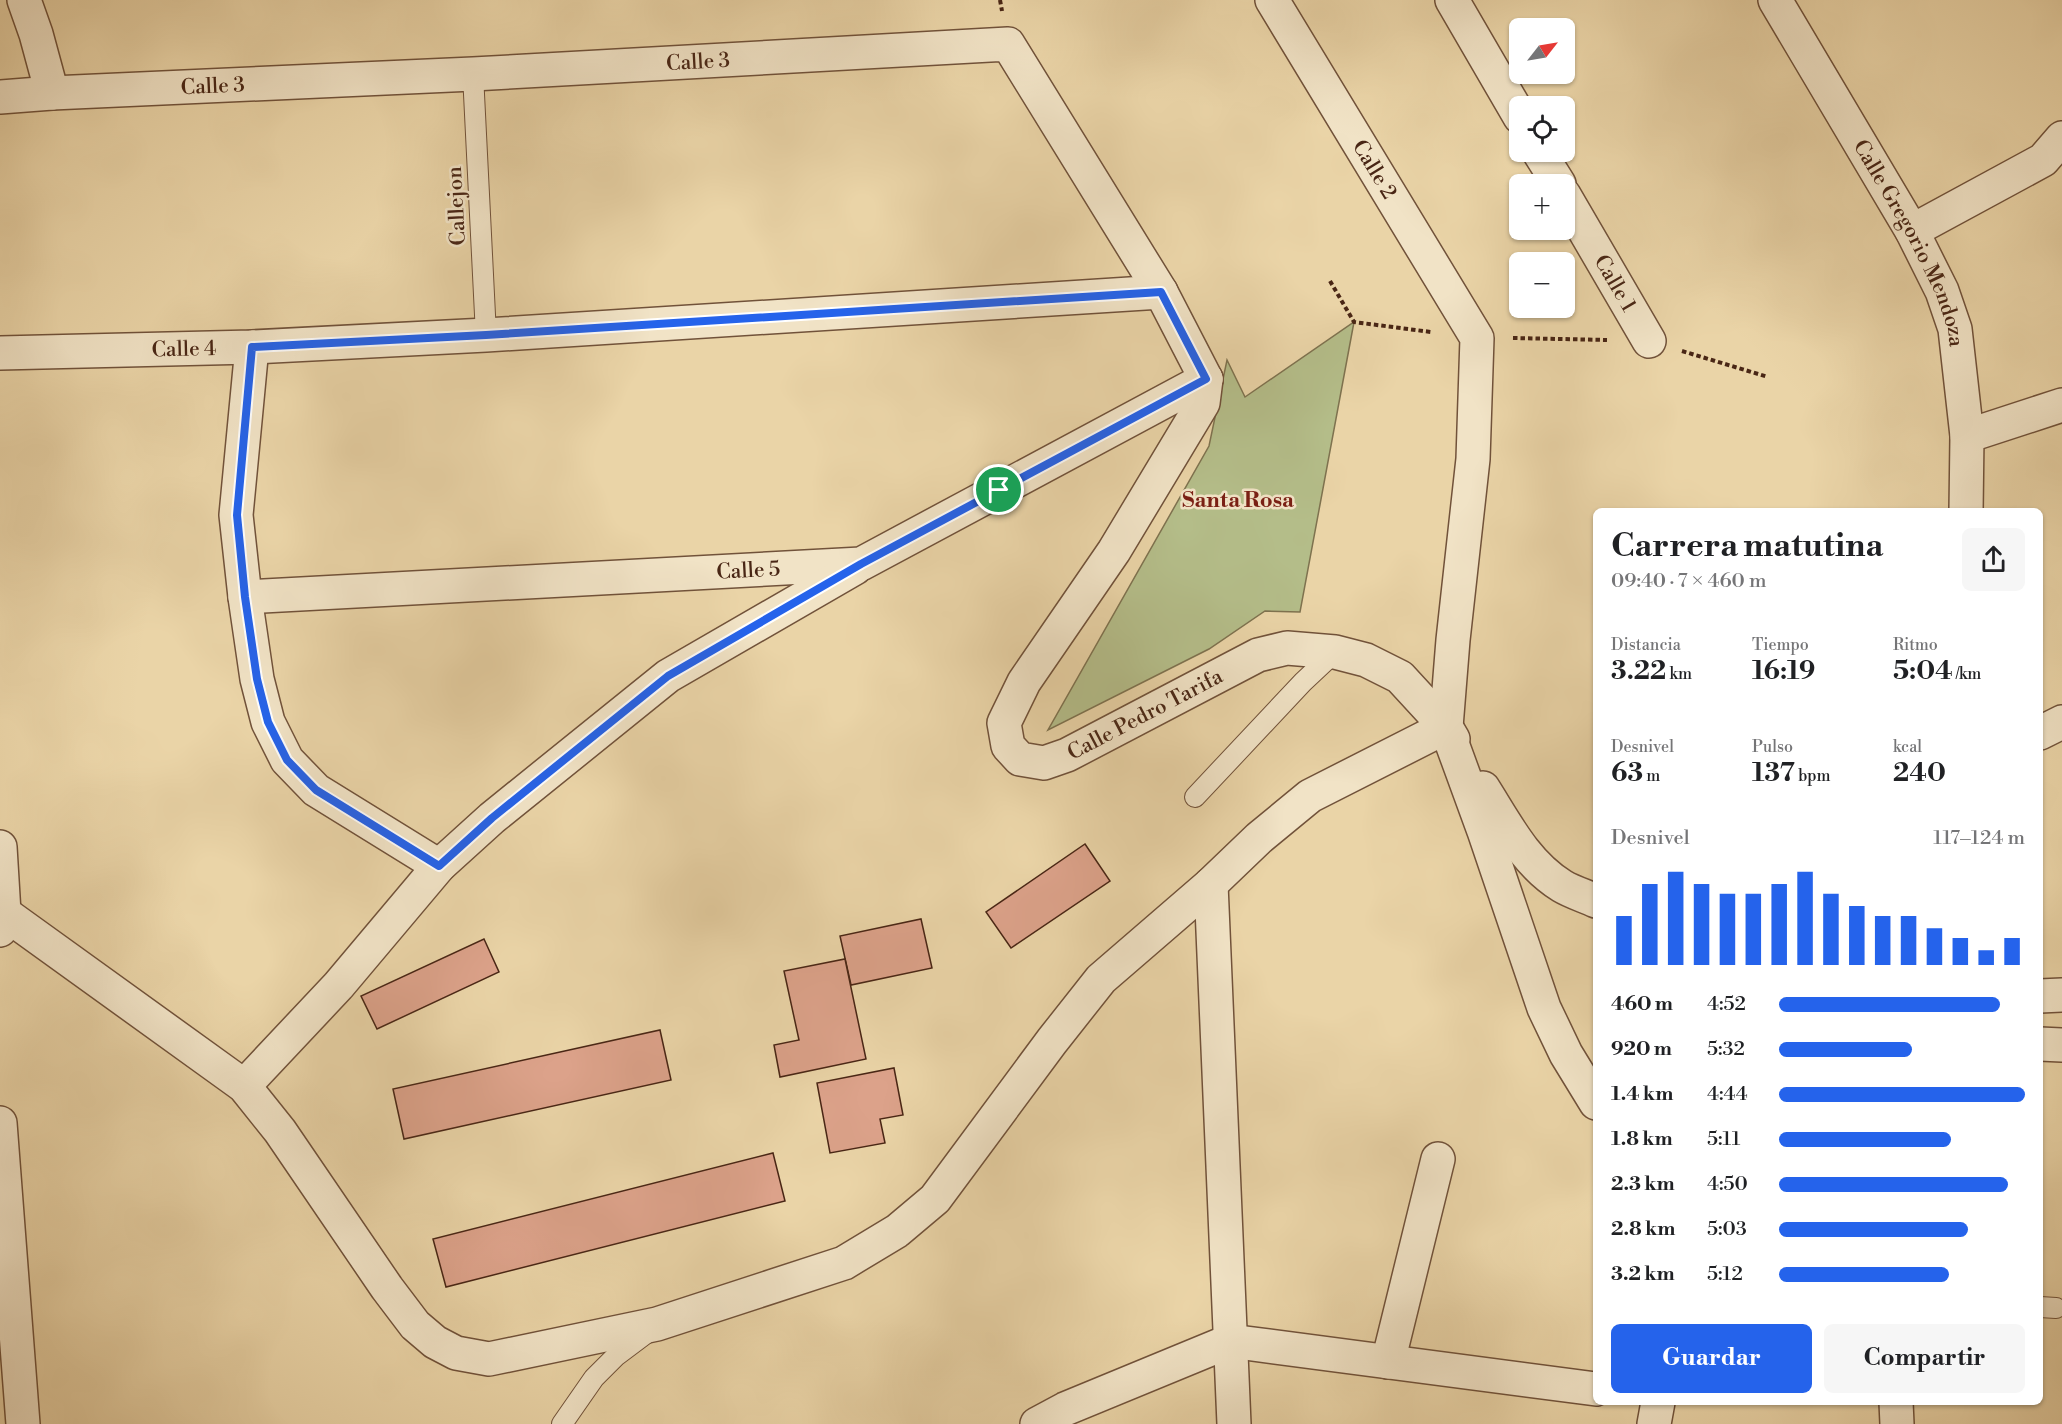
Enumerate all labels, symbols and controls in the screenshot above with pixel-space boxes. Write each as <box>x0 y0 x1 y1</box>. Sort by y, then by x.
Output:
north arrow <box>1509 18 1575 84</box>
map controls <box>1509 18 1575 318</box>
street label: Calle 3 <box>665 48 731 77</box>
street label: Calle 3 <box>180 72 245 101</box>
button: locate <box>1509 96 1575 162</box>
street label: Calle Gregorio Mendoza <box>1847 135 1969 348</box>
street label: Calle 2 <box>1346 136 1402 204</box>
street label: Callejon <box>442 165 472 246</box>
button: + <box>1509 174 1575 240</box>
street label: Calle 1 <box>1588 251 1641 317</box>
button: − <box>1509 252 1575 318</box>
street label: Calle 4 <box>151 336 217 363</box>
pin <box>973 464 1024 515</box>
icon: arrive <box>982 473 1015 506</box>
district label: Santa Rosa <box>1182 487 1295 514</box>
text: Carrera matutina <box>1611 526 1883 567</box>
button: share <box>1962 528 2025 591</box>
street label: Calle 5 <box>716 556 781 586</box>
text: 09:40 · 7 × 460 m <box>1611 569 1766 594</box>
text: Distancia <box>1611 635 1681 655</box>
text: Tiempo <box>1752 635 1809 655</box>
text: Ritmo <box>1893 635 1938 655</box>
text: 3.22 <box>1611 655 1666 687</box>
text: 16:19 <box>1752 655 1816 687</box>
text: 5:04 <box>1893 655 1953 687</box>
street label: Calle Pedro Tarifa <box>1063 664 1228 767</box>
text: km <box>1666 664 1692 684</box>
text: /km <box>1953 664 1981 684</box>
text: Desnivel <box>1611 737 1674 757</box>
text: Pulso <box>1752 737 1793 757</box>
text: kcal <box>1893 737 1922 757</box>
text: 63 <box>1611 757 1643 789</box>
text: 137 <box>1752 757 1795 789</box>
text: 240 <box>1893 757 1946 789</box>
text: m <box>1643 766 1660 786</box>
text: bpm <box>1795 766 1831 786</box>
text: Desnivel <box>1611 826 1690 851</box>
text: 117–124 m <box>1933 826 2025 851</box>
text: 460 m <box>1611 992 1673 1017</box>
text: 4:52 <box>1707 992 1746 1017</box>
text: 920 m <box>1611 1037 1672 1062</box>
text: 5:32 <box>1707 1037 1745 1062</box>
text: 1.4 km <box>1611 1082 1673 1107</box>
text: 4:44 <box>1707 1082 1748 1107</box>
text: 1.8 km <box>1611 1127 1673 1152</box>
text: 5:11 <box>1707 1127 1740 1152</box>
text: 2.3 km <box>1611 1172 1675 1197</box>
text: 4:50 <box>1707 1172 1748 1197</box>
text: 2.8 km <box>1611 1217 1675 1242</box>
text: 5:03 <box>1707 1217 1747 1242</box>
text: 3.2 km <box>1611 1262 1675 1287</box>
text: 5:12 <box>1707 1262 1743 1287</box>
button: Guardar <box>1611 1324 1812 1393</box>
button: Compartir <box>1824 1324 2025 1393</box>

